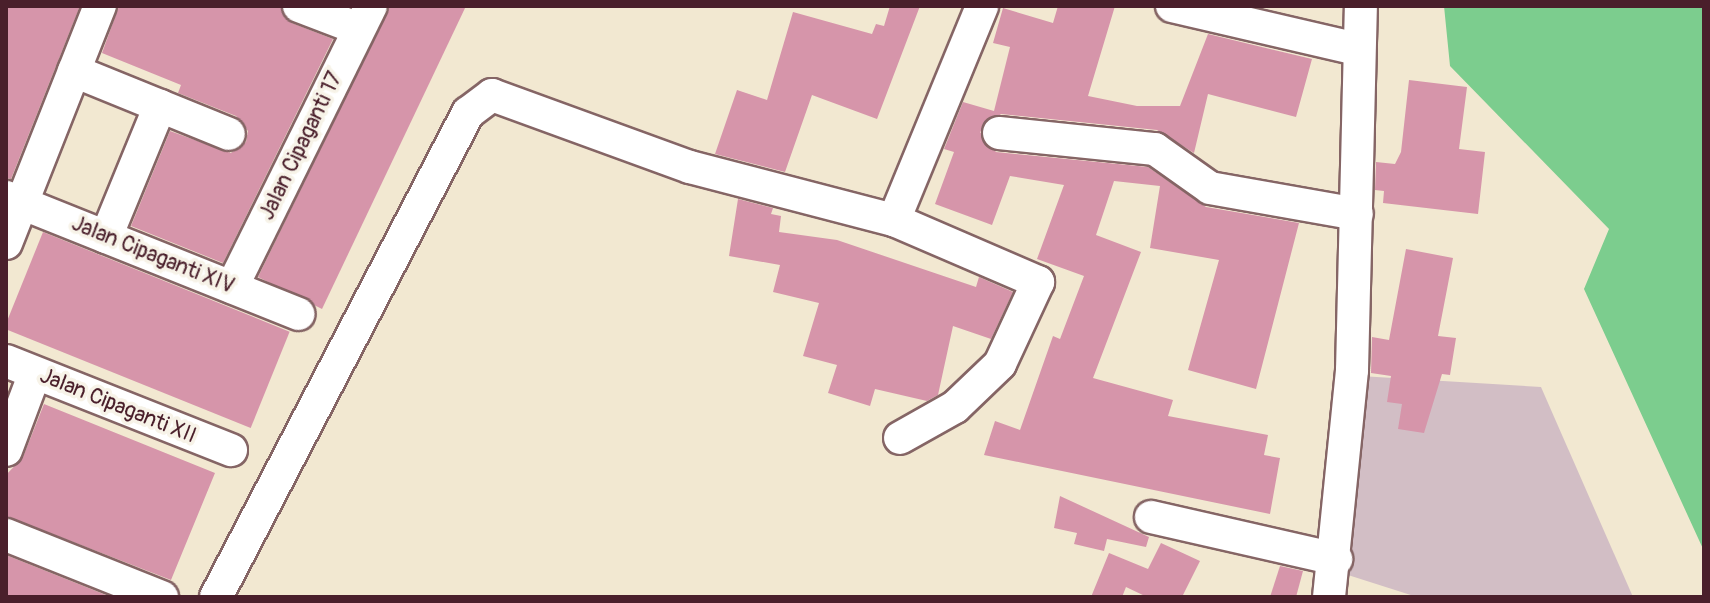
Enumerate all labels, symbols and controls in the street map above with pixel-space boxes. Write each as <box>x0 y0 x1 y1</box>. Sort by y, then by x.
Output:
street label: Jalan Cipaganti 17 <box>254 68 348 224</box>
street label: Jalan Cipaganti XIV <box>68 210 238 300</box>
street label: Jalan Cipaganti XII <box>36 363 200 449</box>

